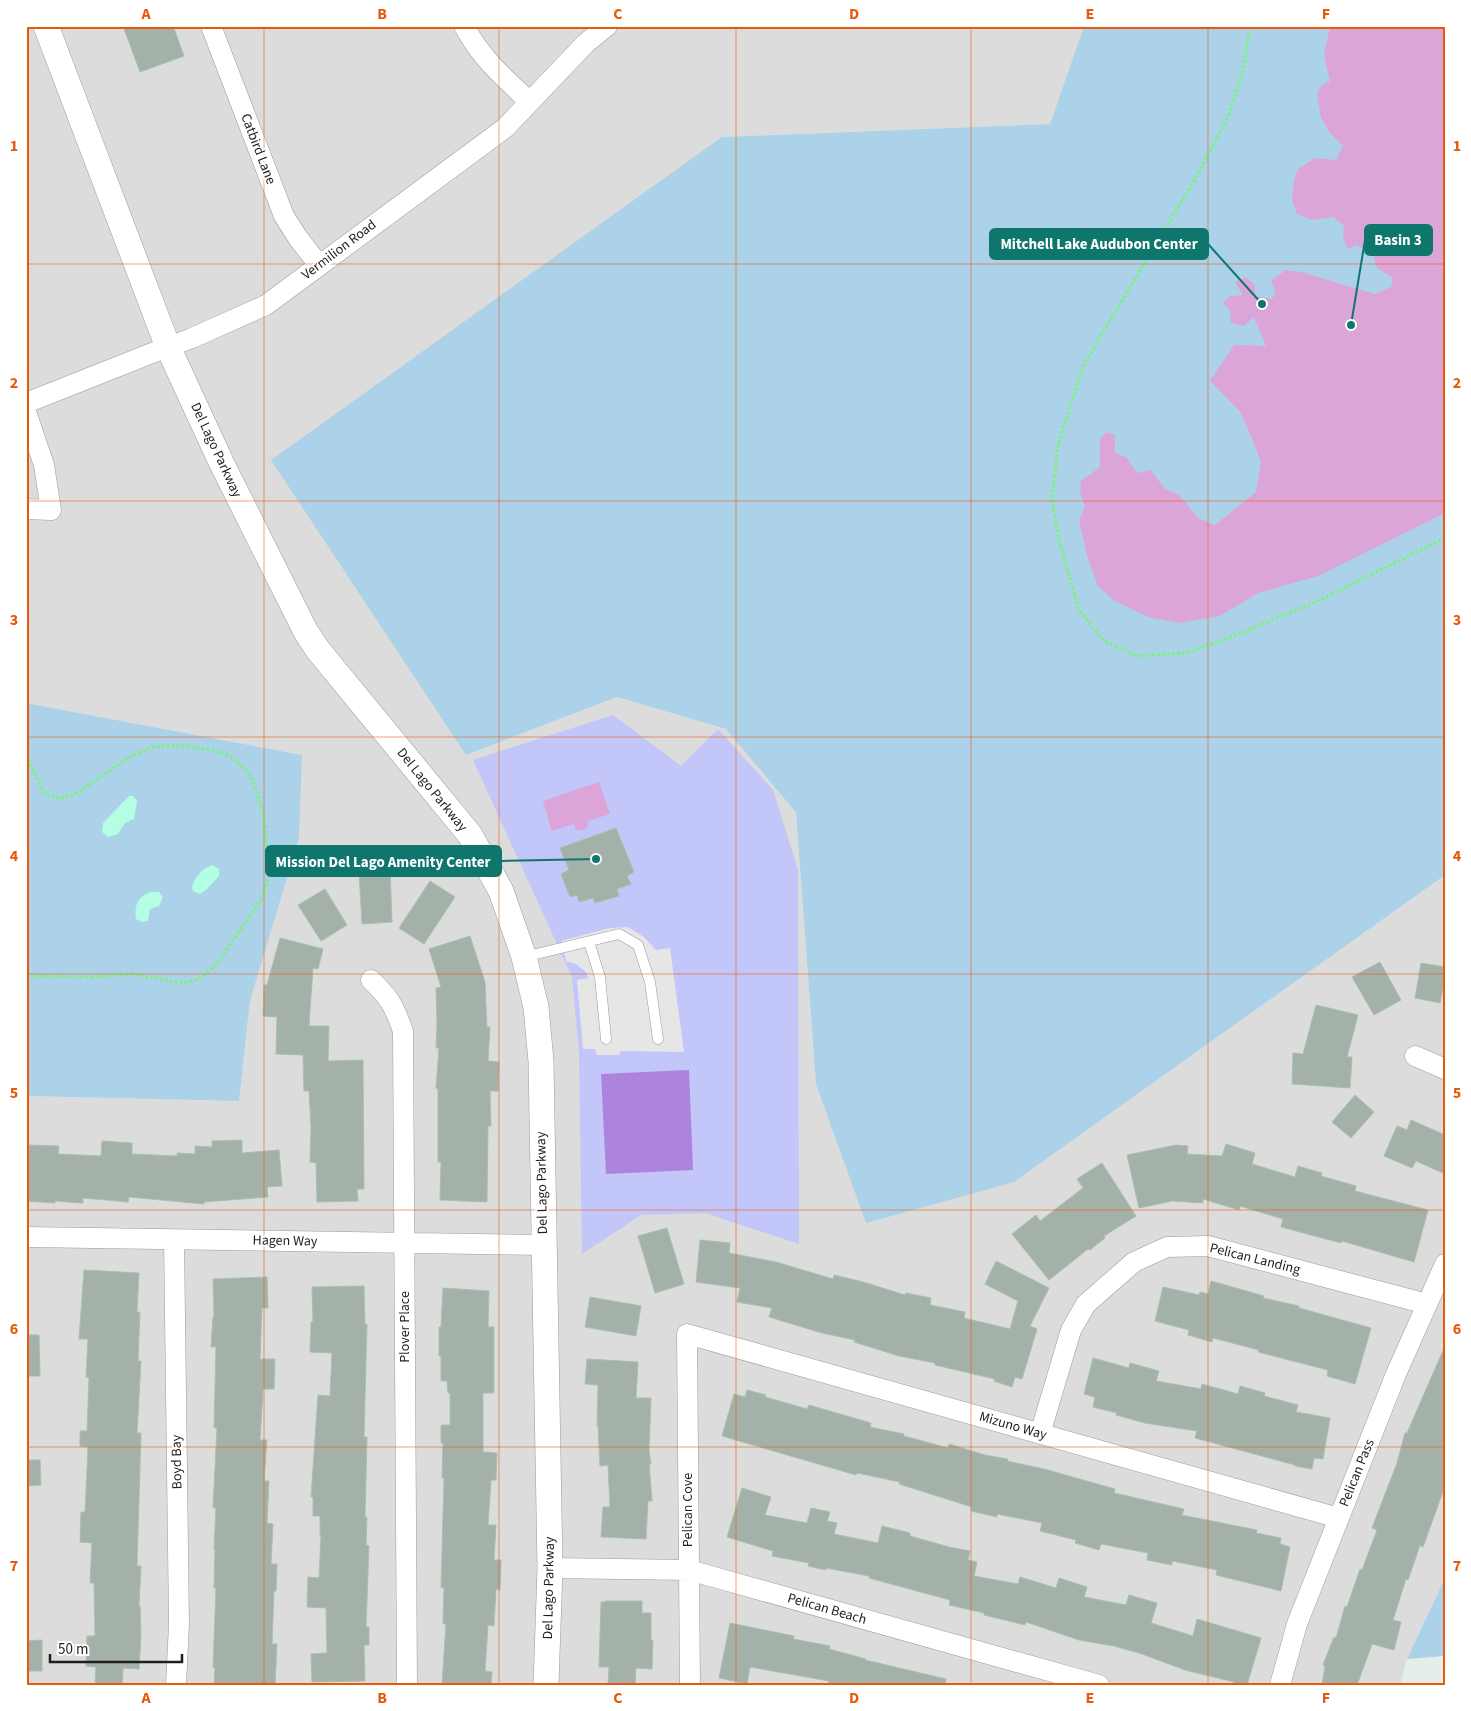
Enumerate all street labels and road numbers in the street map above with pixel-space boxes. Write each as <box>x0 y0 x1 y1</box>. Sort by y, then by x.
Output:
street label: Catbird Lane <box>235 111 281 187</box>
street label: Vermilion Road <box>297 215 381 285</box>
street label: Del Lago Parkway <box>185 399 247 501</box>
street label: Del Lago Parkway <box>392 744 472 837</box>
street label: Del Lago Parkway <box>531 1131 553 1235</box>
street label: Hagen Way <box>252 1230 318 1252</box>
street label: Pelican Landing <box>1208 1238 1302 1280</box>
street label: Plover Place <box>395 1291 415 1363</box>
street label: Mizuno Way <box>977 1407 1050 1445</box>
street label: Boyd Bay <box>167 1434 187 1489</box>
street label: Pelican Pass <box>1334 1436 1380 1510</box>
street label: Pelican Cove <box>678 1473 698 1547</box>
street label: Del Lago Parkway <box>538 1536 560 1640</box>
street label: Pelican Beach <box>785 1588 869 1630</box>

